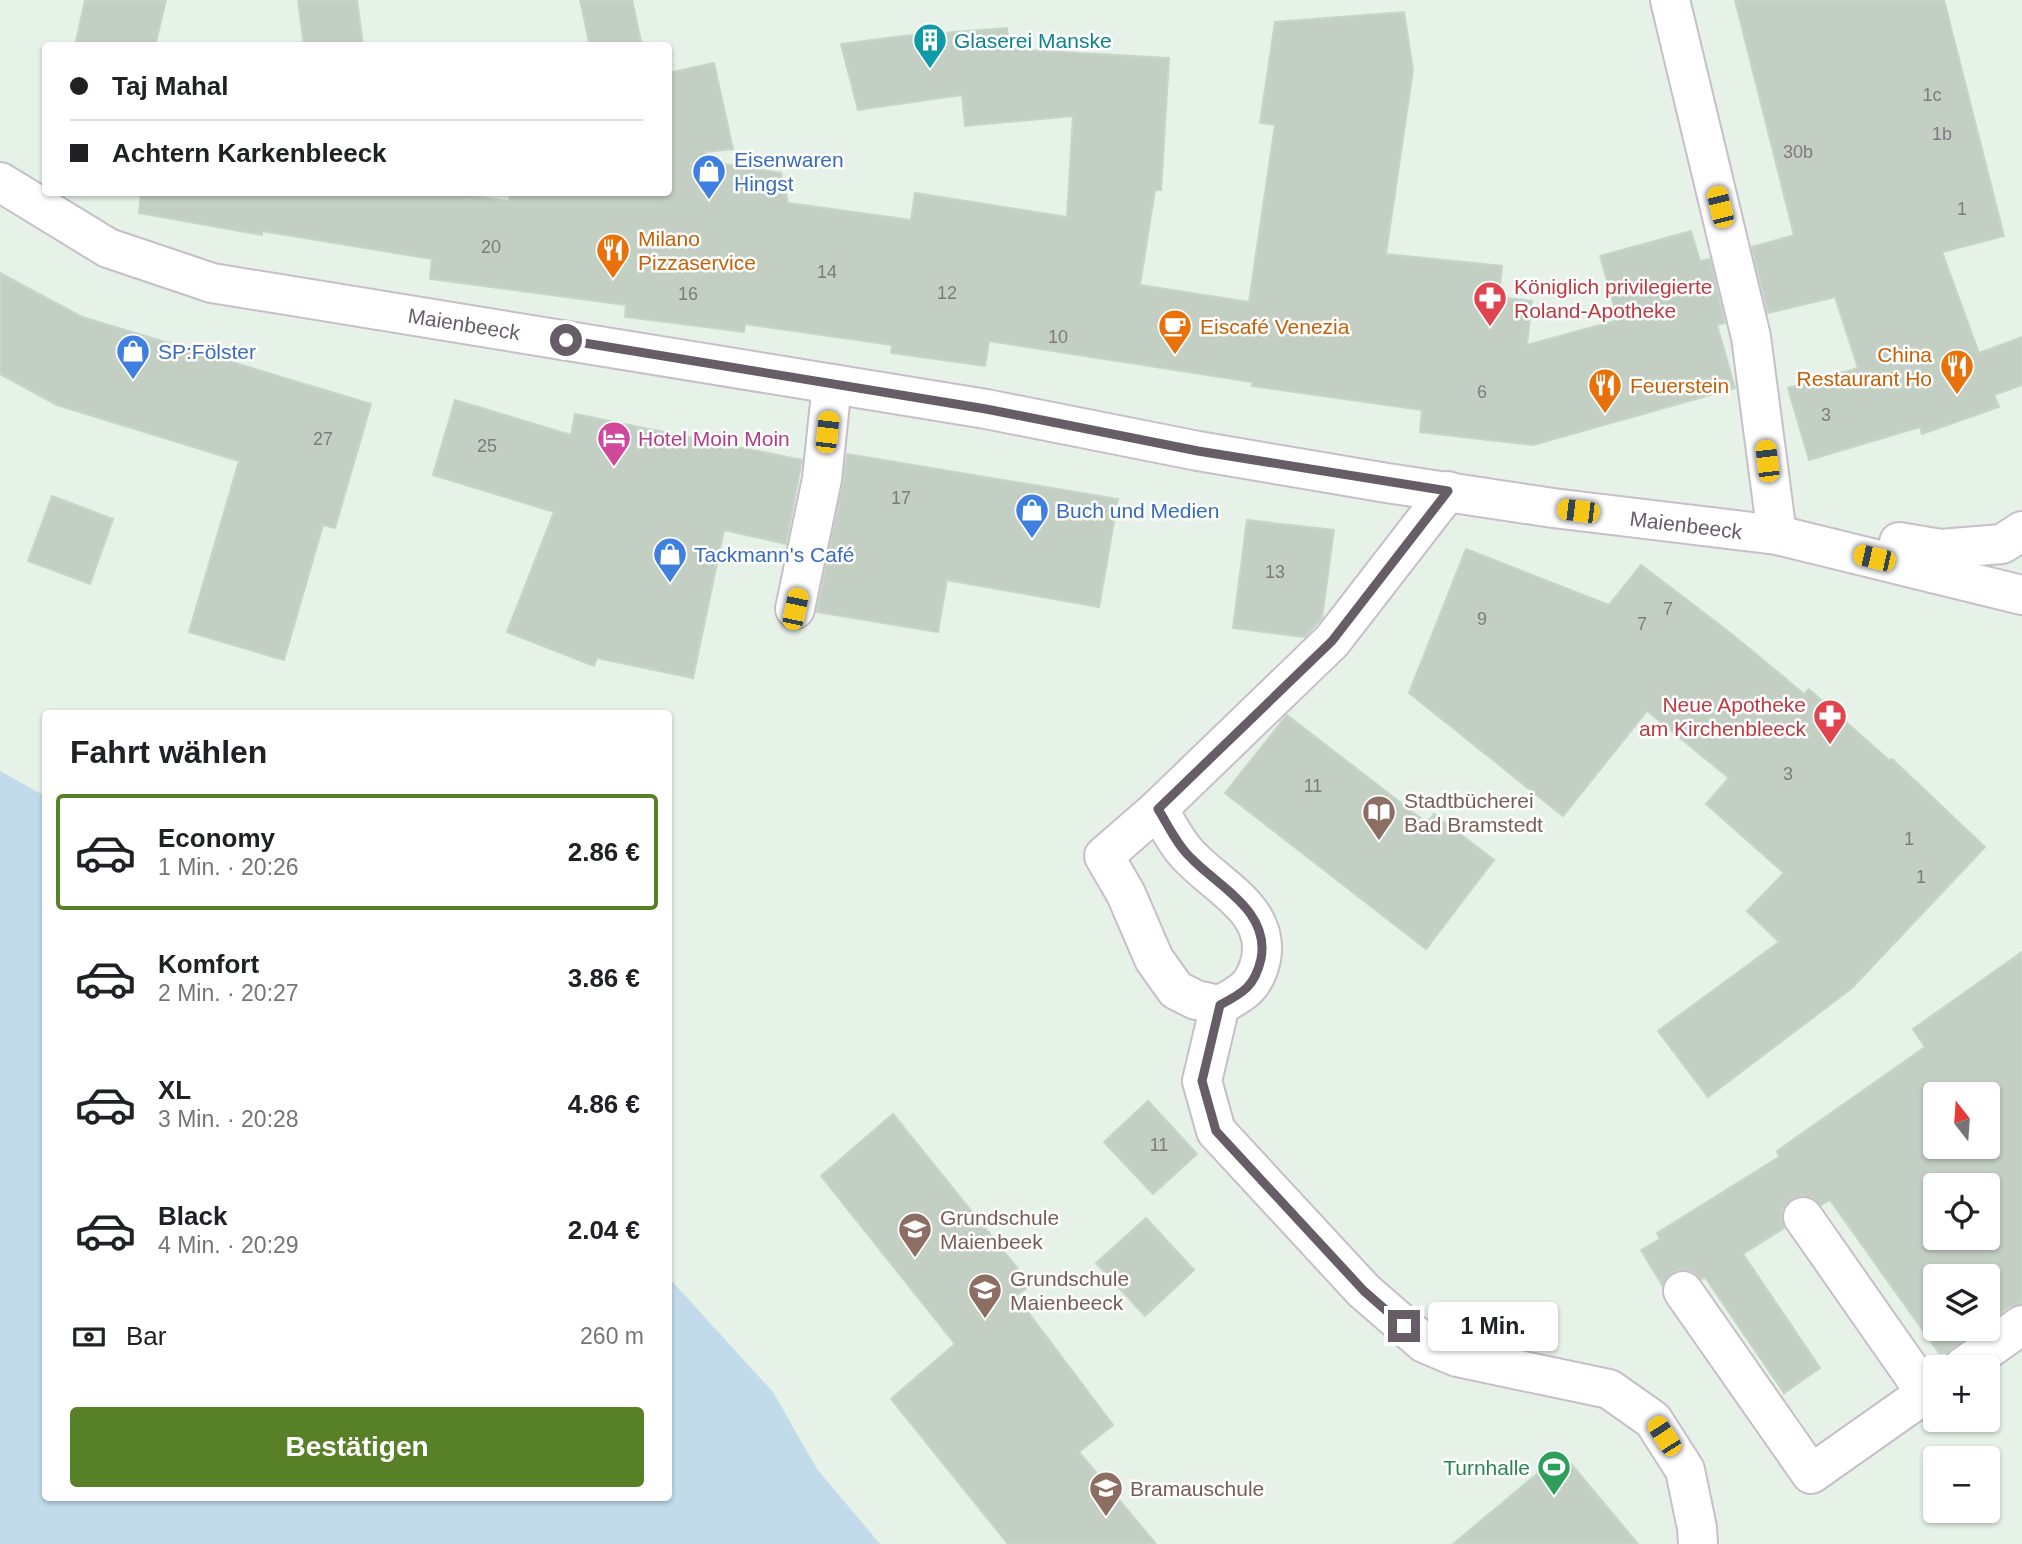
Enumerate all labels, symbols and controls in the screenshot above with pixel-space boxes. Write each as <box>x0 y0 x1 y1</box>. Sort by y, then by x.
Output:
building icon: Glaserei Manske <box>911 21 949 70</box>
place label: Glaserei Manske <box>954 29 1112 52</box>
text: Taj Mahal <box>112 71 229 101</box>
house number: 1c <box>1922 85 1942 105</box>
house number: 1b <box>1932 124 1952 144</box>
text: Achtern Karkenbleeck <box>112 138 387 168</box>
house number: 30b <box>1783 142 1813 162</box>
place label: Eisenwaren Hingst <box>734 148 844 195</box>
shop icon: Eisenwaren Hingst <box>690 152 728 201</box>
car <box>1705 184 1736 230</box>
house number: 1 <box>1957 199 1967 219</box>
place label: Milano Pizzaservice <box>638 227 756 274</box>
restaurant icon: Milano Pizzaservice <box>594 231 632 280</box>
house number: 20 <box>481 237 501 257</box>
house number: 14 <box>817 262 837 282</box>
place label: Königlich privilegierte Roland-Apotheke <box>1514 275 1712 322</box>
pharmacy icon: Königlich privilegierte Roland-Apotheke <box>1471 279 1509 328</box>
house number: 12 <box>937 283 957 303</box>
house number: 16 <box>678 284 698 304</box>
street label: Maienbeeck <box>406 304 522 344</box>
cafe icon: Eiscafé Venezia <box>1156 307 1194 356</box>
place label: Eiscafé Venezia <box>1200 315 1350 338</box>
route start <box>550 324 582 356</box>
house number: 10 <box>1048 327 1068 347</box>
shop icon: SP:Fölster <box>114 332 152 381</box>
place label: SP:Fölster <box>158 340 256 363</box>
place label: China Restaurant Ho <box>1797 343 1932 390</box>
restaurant icon: China Restaurant Ho <box>1938 347 1976 396</box>
restaurant icon: Feuerstein <box>1586 366 1624 415</box>
place label: Feuerstein <box>1630 374 1729 397</box>
house number: 6 <box>1477 382 1487 402</box>
house number: 3 <box>1821 405 1831 425</box>
car <box>815 410 840 454</box>
hotel icon: Hotel Moin Moin <box>595 419 633 468</box>
place label: Hotel Moin Moin <box>638 427 790 450</box>
house number: 27 <box>313 429 333 449</box>
house number: 25 <box>477 436 497 456</box>
car <box>1755 439 1780 483</box>
house number: 17 <box>891 488 911 508</box>
shop icon: Buch und Medien <box>1013 491 1051 540</box>
car <box>1556 498 1601 524</box>
place label: Buch und Medien <box>1056 499 1219 522</box>
street label: Maienbeeck <box>1628 507 1744 543</box>
shop icon: Tackmann's Café <box>651 535 689 584</box>
place label: Tackmann's Café <box>694 543 854 566</box>
car <box>1852 543 1897 573</box>
house number: 13 <box>1265 562 1285 582</box>
car <box>781 586 810 632</box>
house number: 7 <box>1663 599 1673 619</box>
house number: 9 <box>1477 609 1487 629</box>
house number: 7 <box>1637 614 1647 634</box>
place label: Neue Apotheke am Kirchenbleeck <box>1639 693 1806 740</box>
pharmacy icon: Neue Apotheke am Kirchenbleeck <box>1811 697 1849 746</box>
text: Fahrt wählen <box>70 734 267 770</box>
house number: 3 <box>1783 764 1793 784</box>
house number: 11 <box>1304 776 1322 796</box>
place label: Stadtbücherei Bad Bramstedt <box>1404 789 1543 836</box>
library icon: Stadtbücherei Bad Bramstedt <box>1360 793 1398 842</box>
icon: car <box>74 821 137 884</box>
text: Economy <box>158 823 275 853</box>
house number: 1 <box>1904 829 1914 849</box>
text: 2.86 € <box>568 837 640 867</box>
text: 1 Min. · 20:26 <box>158 854 299 880</box>
house number: 1 <box>1916 867 1926 887</box>
icon: car <box>74 947 137 1010</box>
text: Komfort <box>158 949 259 979</box>
text: 3.86 € <box>568 963 640 993</box>
text: 2 Min. · 20:27 <box>158 980 299 1006</box>
icon: car <box>74 1073 137 1136</box>
text: XL <box>158 1075 191 1105</box>
north arrow <box>1923 1082 2000 1158</box>
map controls <box>1923 1082 2000 1523</box>
text: 4.86 € <box>568 1089 640 1119</box>
text: 3 Min. · 20:28 <box>158 1106 299 1132</box>
house number: 11 <box>1150 1135 1168 1155</box>
button: locate <box>1923 1173 2000 1250</box>
icon: car <box>74 1199 137 1262</box>
text: Black <box>158 1201 227 1231</box>
place label: Grundschule Maienbeek <box>940 1206 1059 1253</box>
school or university icon: Grundschule Maienbeek <box>896 1210 934 1259</box>
text: 2.04 € <box>568 1215 640 1245</box>
text: 4 Min. · 20:29 <box>158 1232 299 1258</box>
button: layers <box>1923 1264 2000 1341</box>
place label: Grundschule Maienbeeck <box>1010 1267 1129 1314</box>
school or university icon: Grundschule Maienbeeck <box>966 1271 1004 1320</box>
callout: 1 Min. <box>1428 1302 1558 1350</box>
route end <box>1388 1310 1420 1342</box>
text: 1 Min. <box>1460 1313 1526 1339</box>
icon: cash <box>70 1318 108 1356</box>
text: Bar <box>126 1321 166 1351</box>
text: 260 m <box>580 1323 644 1349</box>
button: + <box>1923 1355 2000 1432</box>
button: Bestätigen <box>70 1407 644 1487</box>
car <box>1644 1413 1685 1459</box>
button: − <box>1923 1446 2000 1523</box>
sports icon: Turnhalle <box>1535 1448 1573 1497</box>
place label: Turnhalle <box>1443 1456 1530 1479</box>
school or university icon: Bramauschule <box>1087 1469 1125 1518</box>
place label: Bramauschule <box>1130 1477 1264 1500</box>

